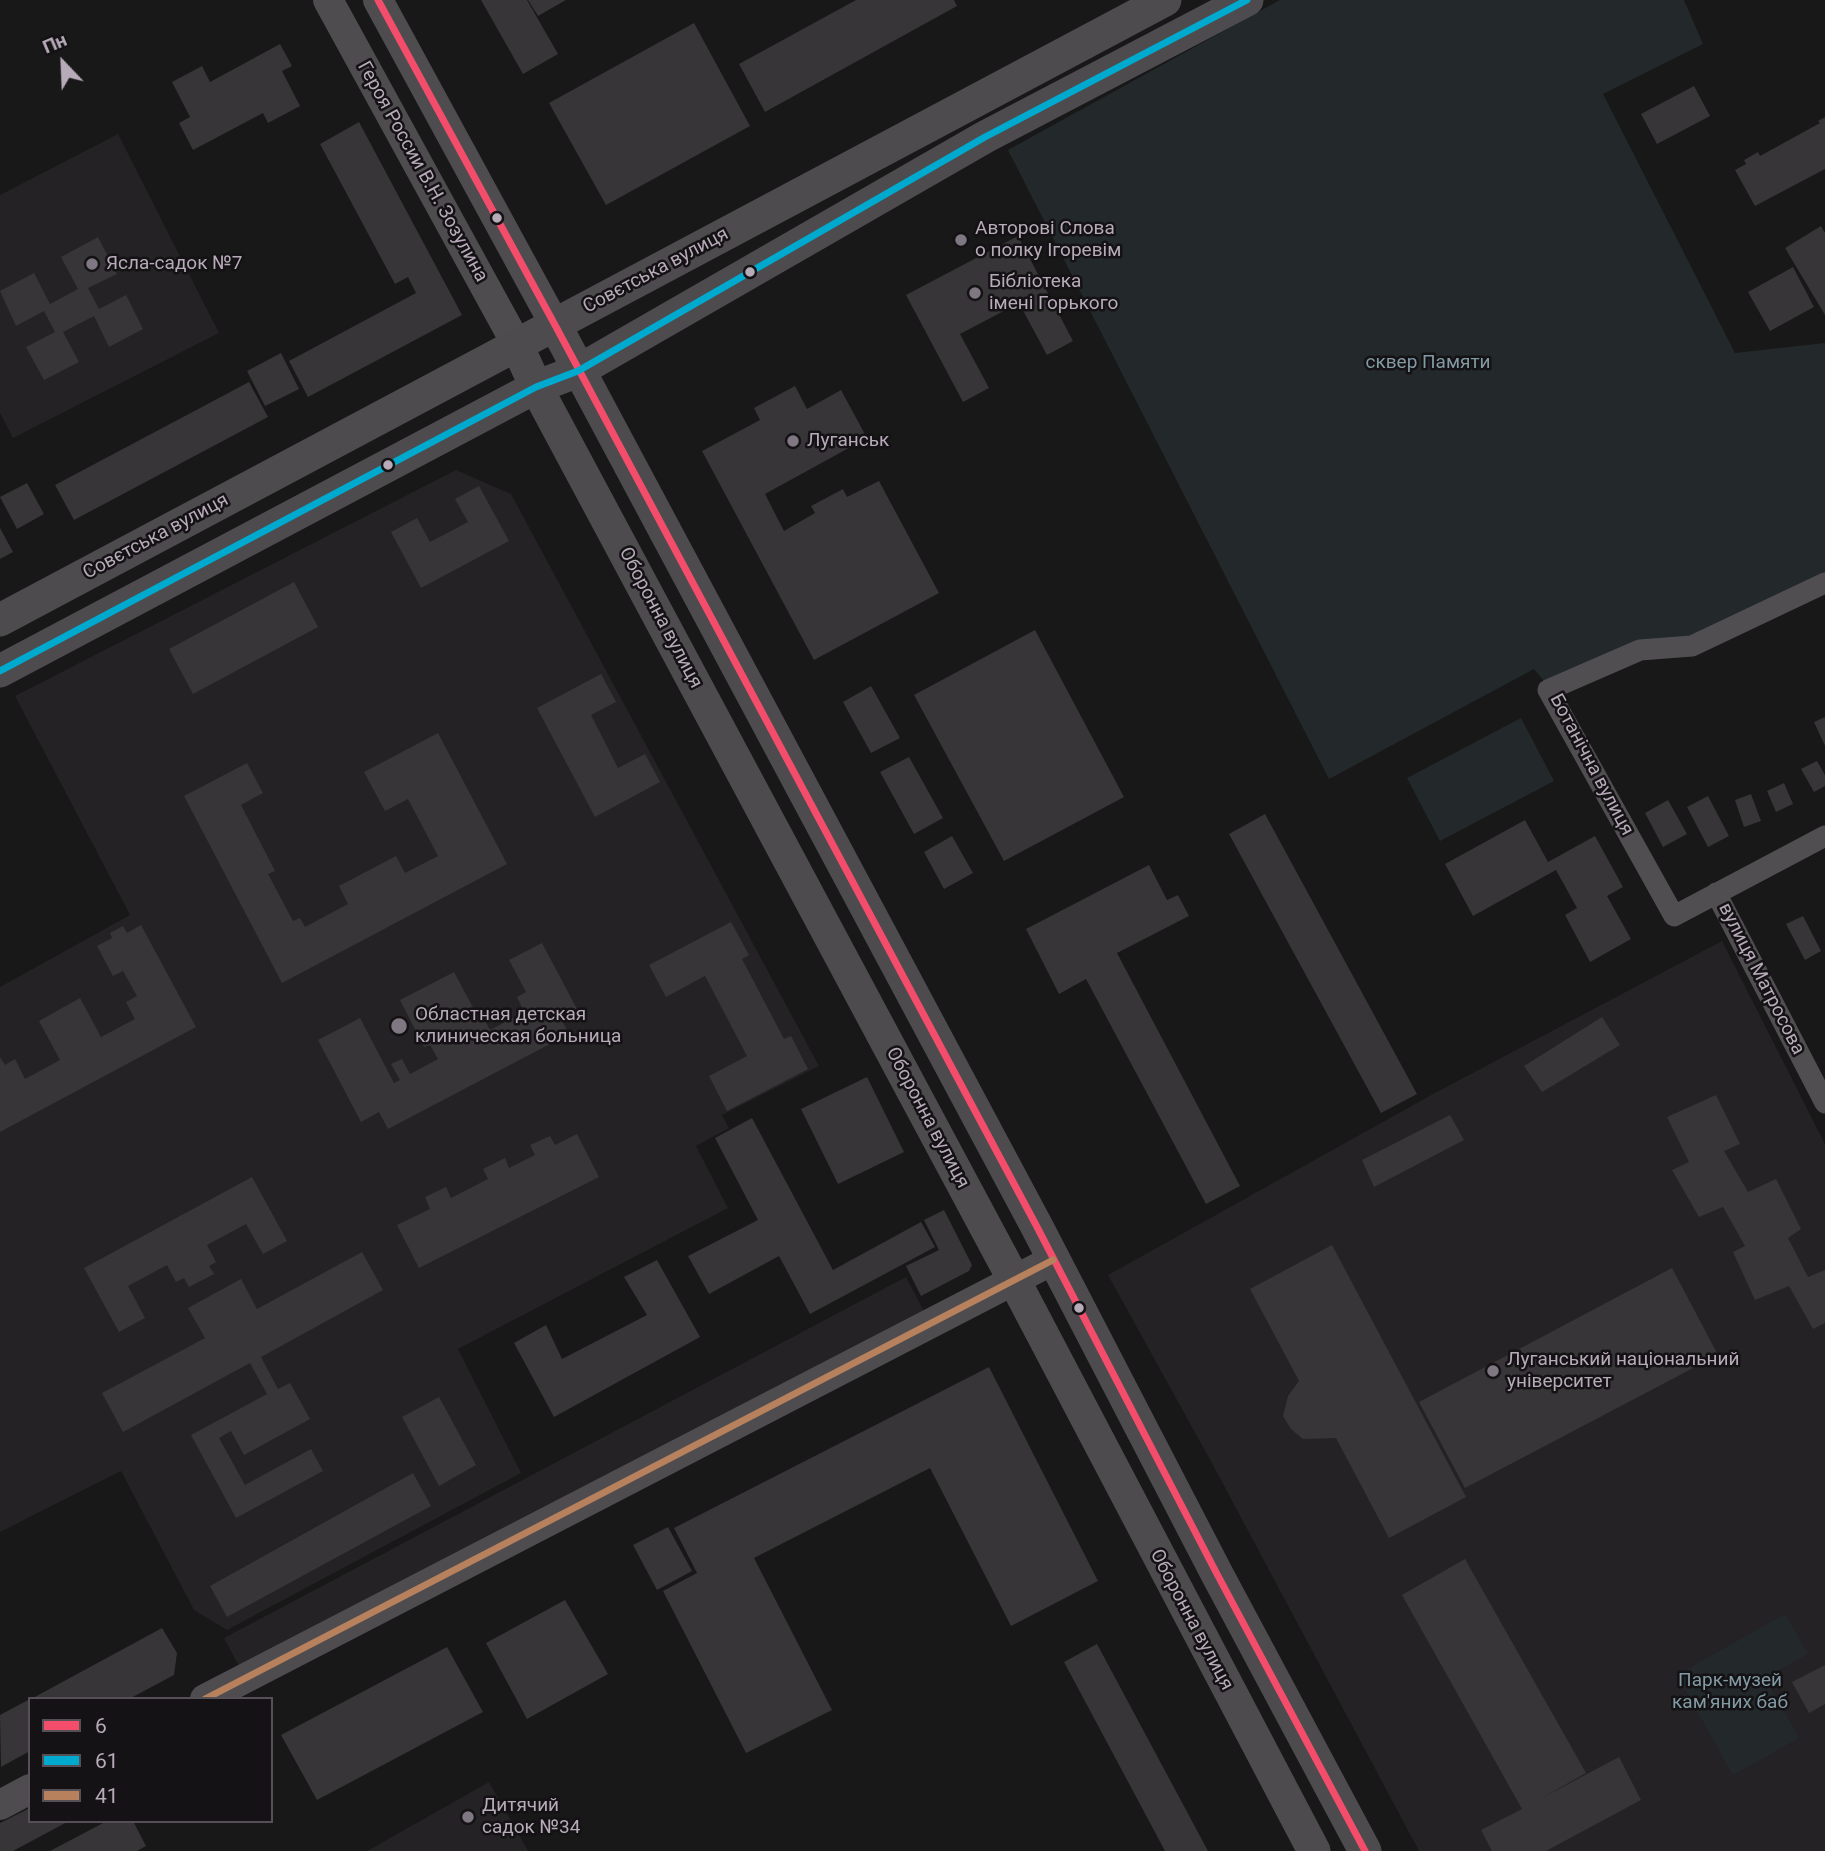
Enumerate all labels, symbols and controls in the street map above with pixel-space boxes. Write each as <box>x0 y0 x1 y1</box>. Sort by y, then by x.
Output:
north arrow <box>28 28 98 98</box>
text: Пн <box>39 28 70 59</box>
street label: Героя России В.Н. Зозулина <box>352 58 492 286</box>
unlabelled marker <box>490 211 504 225</box>
place label: Авторові Слова о полку Ігоревім <box>975 218 1121 262</box>
street label: Совєтська вулиця <box>579 223 733 319</box>
marker: Авторові Слова о полку Ігоревім <box>953 232 969 248</box>
place label: Ясла-садок №7 <box>106 253 242 275</box>
marker: Ясла-садок №7 <box>84 256 100 272</box>
unlabelled marker <box>743 265 757 279</box>
place label: Бібліотека імені Горького <box>989 271 1118 315</box>
marker: Бібліотека імені Горького <box>967 285 983 301</box>
park label: сквер Памяти <box>1365 352 1491 374</box>
place label: Луганськ <box>807 430 889 452</box>
marker: Луганськ <box>785 433 801 449</box>
unlabelled marker <box>381 458 395 472</box>
street label: Совєтська вулиця <box>79 489 233 585</box>
street label: Оборонна вулиця <box>613 544 707 692</box>
street label: Ботанічна вулиця <box>1544 690 1638 840</box>
street label: вулиця Матросова <box>1713 899 1809 1059</box>
place label: Областная детская клиническая больница <box>415 1004 621 1048</box>
marker: Областная детская клиническая больница <box>389 1016 409 1036</box>
street label: Оборонна вулиця <box>880 1044 974 1192</box>
unlabelled marker <box>1072 1301 1086 1315</box>
place label: Луганський національний університет <box>1507 1349 1739 1393</box>
marker: Луганський національний університет <box>1485 1363 1501 1379</box>
street label: Оборонна вулиця <box>1144 1546 1238 1694</box>
park label: Парк-музей кам'яних баб <box>1672 1670 1788 1714</box>
legend <box>28 1697 273 1823</box>
text: 6 <box>95 1714 107 1738</box>
text: 61 <box>95 1749 119 1773</box>
text: 41 <box>95 1784 119 1808</box>
place label: Дитячий садок №34 <box>482 1795 580 1839</box>
marker: Дитячий садок №34 <box>460 1809 476 1825</box>

